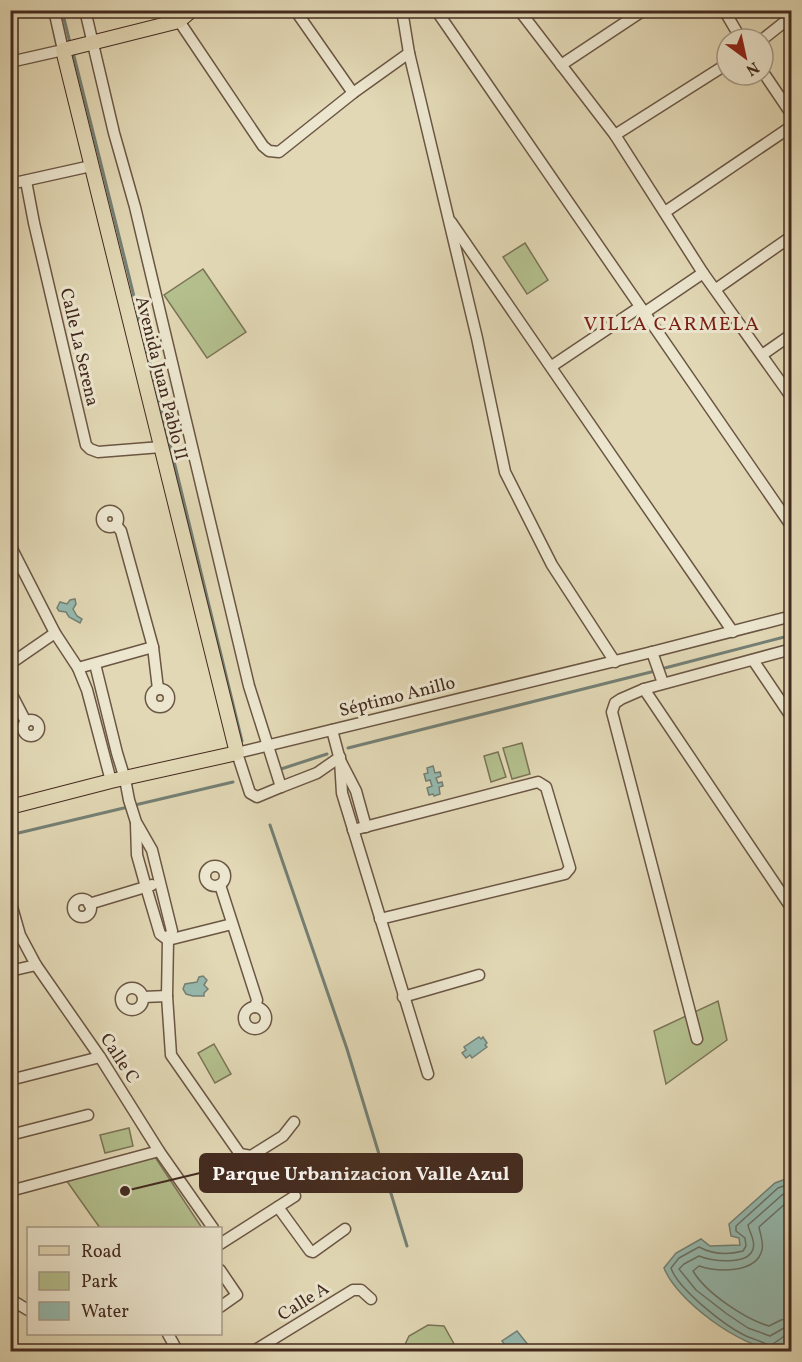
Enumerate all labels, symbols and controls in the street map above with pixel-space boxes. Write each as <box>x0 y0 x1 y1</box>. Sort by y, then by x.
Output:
north arrow <box>715 27 775 87</box>
text: N <box>741 56 763 80</box>
street label: Calle La Serena <box>53 286 104 409</box>
street label: Avenida Juan Pablo II <box>128 294 193 463</box>
district label: VILLA CARMELA <box>583 311 761 339</box>
street label: Séptimo Anillo <box>337 671 458 724</box>
street label: Calle C <box>93 1029 144 1089</box>
callout: Parque Urbanizacion Valle Azul <box>200 1154 522 1192</box>
text: Parque Urbanizacion Valle Azul <box>212 1161 510 1189</box>
legend <box>27 1227 222 1335</box>
text: Road <box>81 1240 122 1265</box>
text: Park <box>81 1270 118 1295</box>
street label: Calle A <box>273 1277 335 1328</box>
text: Water <box>81 1300 129 1325</box>

